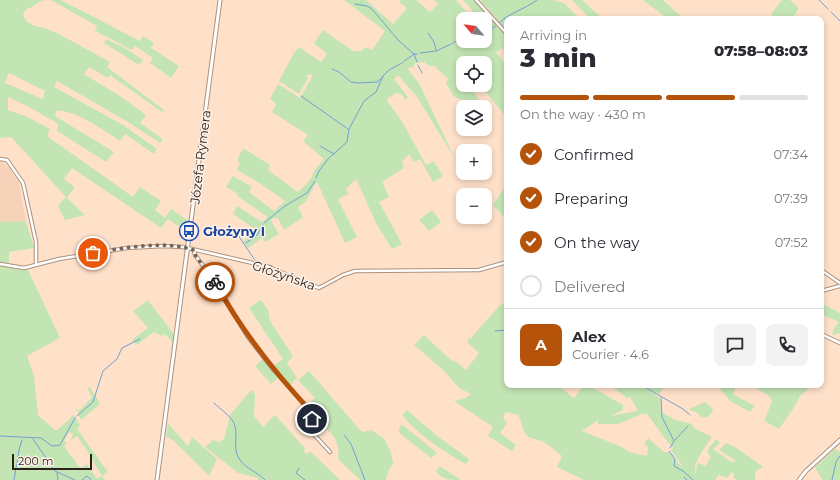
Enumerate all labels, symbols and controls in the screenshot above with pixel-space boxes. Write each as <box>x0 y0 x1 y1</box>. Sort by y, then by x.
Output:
north arrow <box>456 12 492 48</box>
map controls <box>456 12 492 224</box>
text: Arriving in <box>520 27 587 43</box>
text: 07:58–08:03 <box>714 41 808 60</box>
text: 3 min <box>520 42 597 74</box>
button: locate <box>456 56 492 92</box>
button: layers <box>456 100 492 136</box>
text: On the way · 430 m <box>520 106 646 122</box>
street label: Józefa Rymera <box>186 109 214 206</box>
icon: check <box>520 143 542 165</box>
button: + <box>456 144 492 180</box>
text: Confirmed <box>554 145 634 164</box>
text: 07:34 <box>773 146 808 162</box>
icon: check <box>520 187 542 209</box>
button: − <box>456 188 492 224</box>
text: Preparing <box>554 189 629 208</box>
text: 07:39 <box>774 190 808 206</box>
bus stop icon: Głożyny I <box>178 220 200 242</box>
place label: Głożyny I <box>203 223 265 239</box>
icon: check <box>520 231 542 253</box>
text: On the way <box>554 233 639 252</box>
text: 07:52 <box>775 234 808 250</box>
pin <box>76 236 110 270</box>
icon: bag <box>82 242 104 264</box>
street label: Głożyńska <box>250 257 318 293</box>
courier <box>195 262 235 302</box>
icon: bike <box>204 271 226 293</box>
text: Delivered <box>554 277 626 296</box>
button: chat <box>714 324 756 366</box>
button: phone <box>766 324 808 366</box>
text: Alex <box>572 327 606 346</box>
text: A <box>535 335 547 354</box>
text: Courier · 4.6 <box>572 346 649 362</box>
pin <box>295 402 329 436</box>
icon: home <box>301 408 323 430</box>
scale bar <box>12 452 92 471</box>
text: 200 m <box>18 454 53 468</box>

